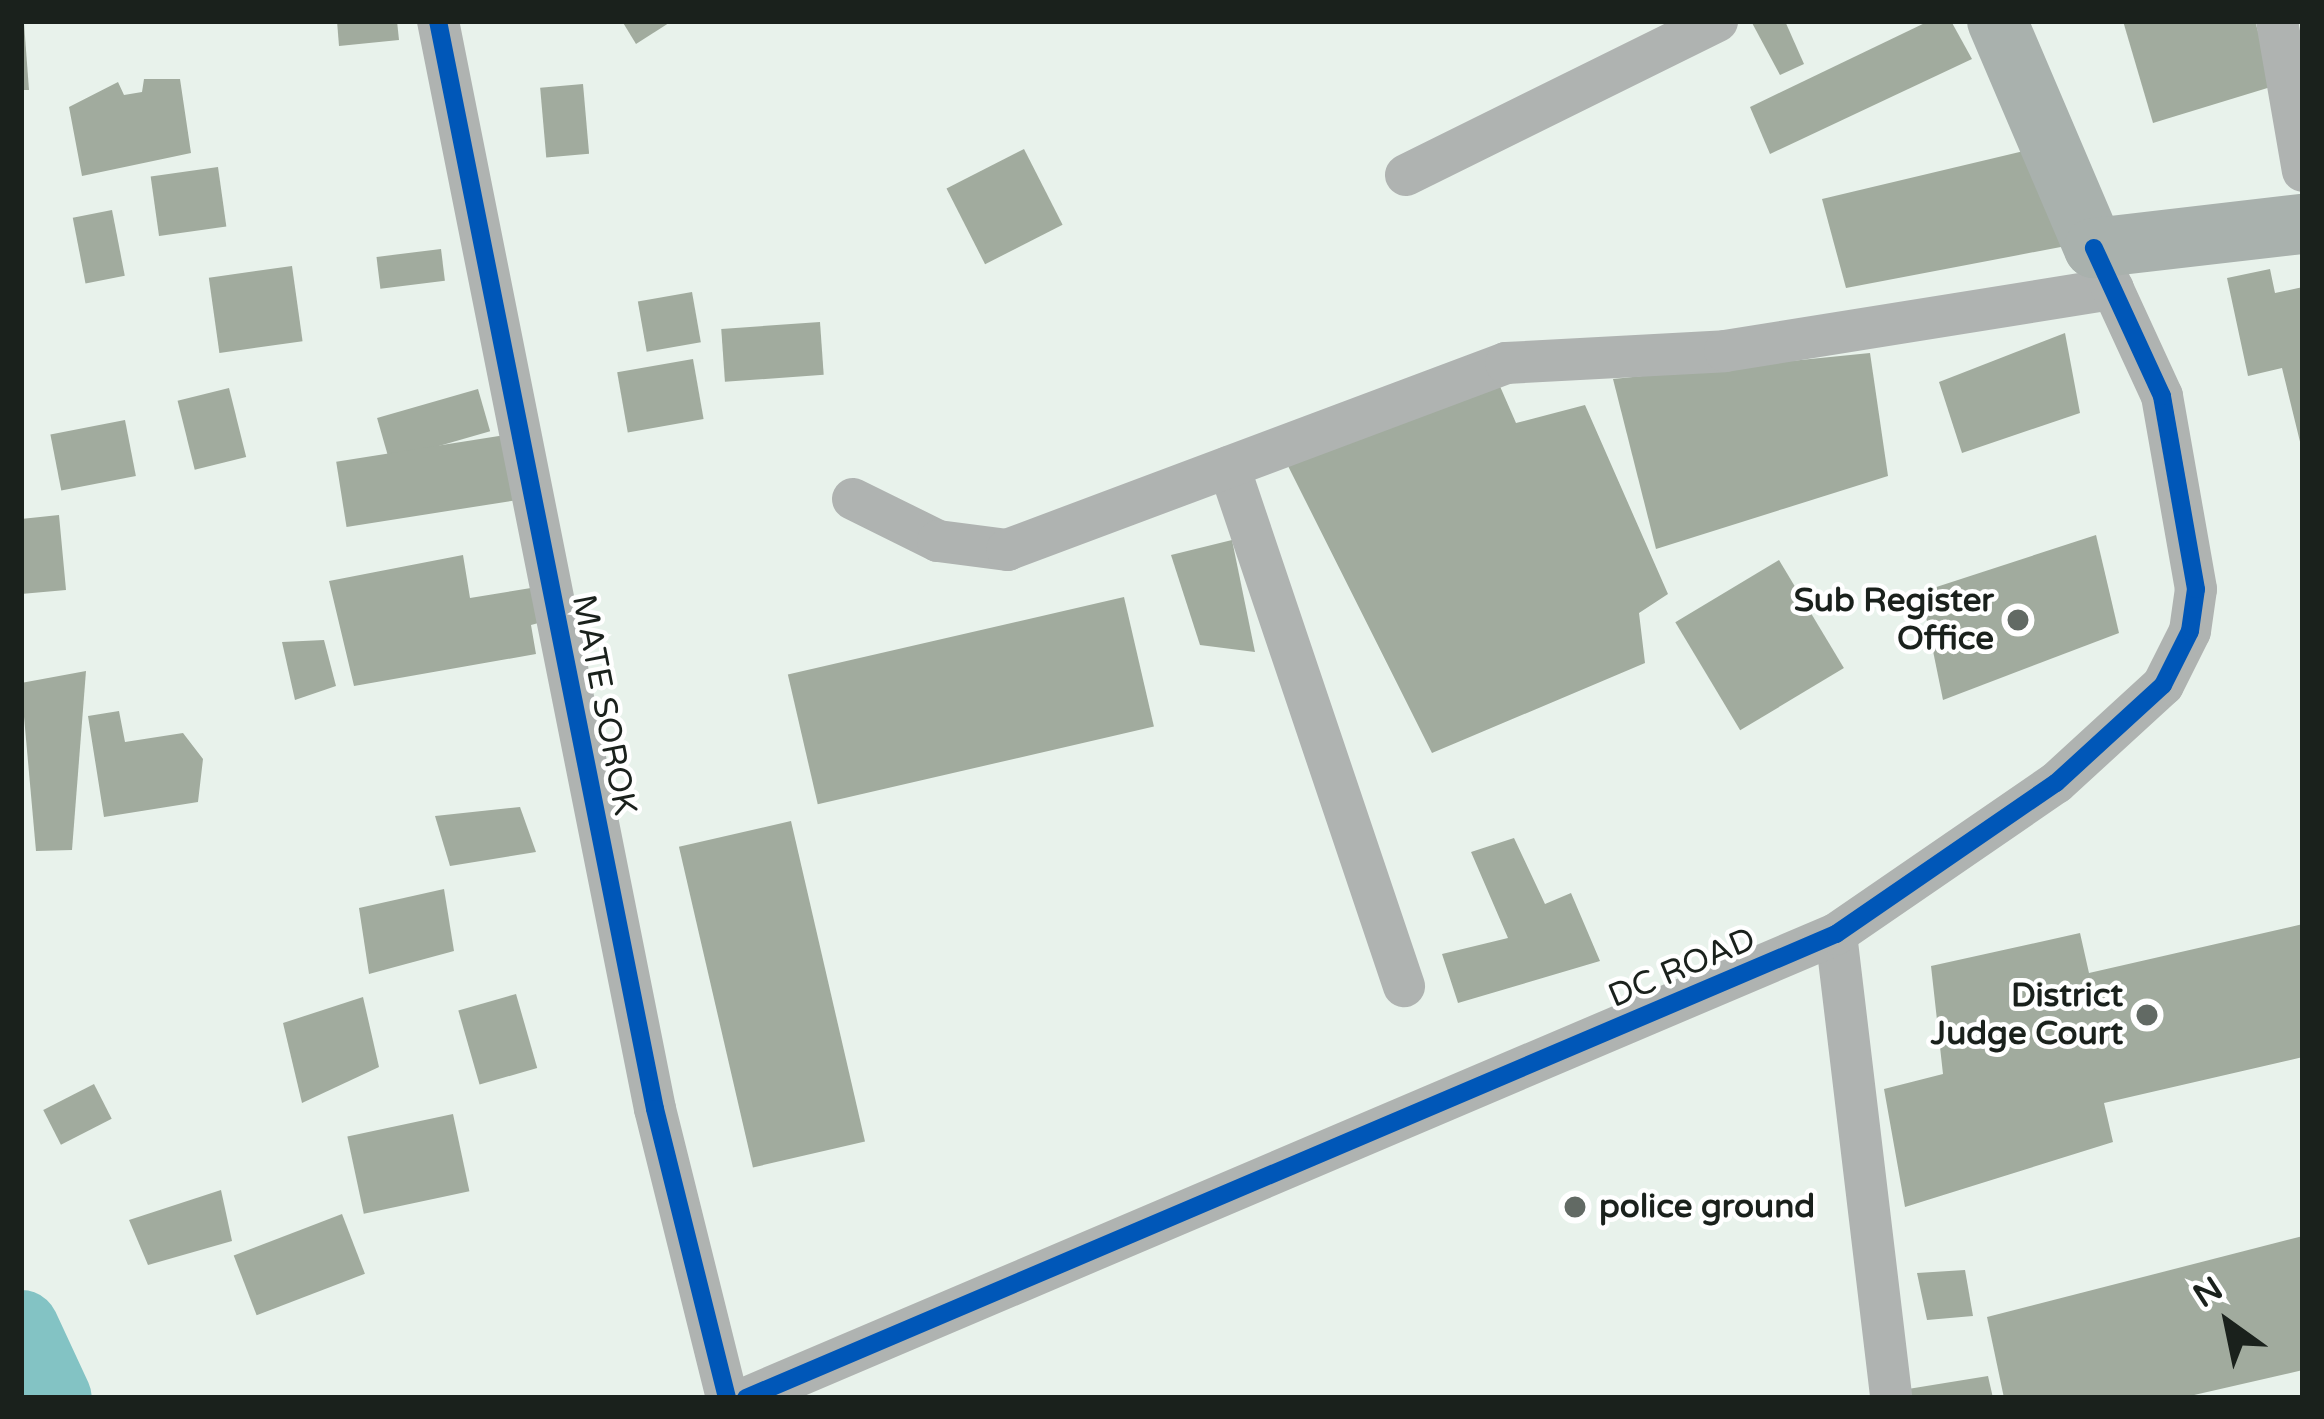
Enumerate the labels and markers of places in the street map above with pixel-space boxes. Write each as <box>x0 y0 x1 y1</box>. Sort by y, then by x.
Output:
place label: Sub Register Office <box>1794 581 1994 659</box>
marker: Sub Register Office <box>2005 607 2031 633</box>
place label: District Judge Court <box>1931 976 2123 1054</box>
marker: District Judge Court <box>2134 1002 2160 1028</box>
place label: police ground <box>1599 1187 1815 1227</box>
marker: police ground <box>1562 1194 1588 1220</box>

